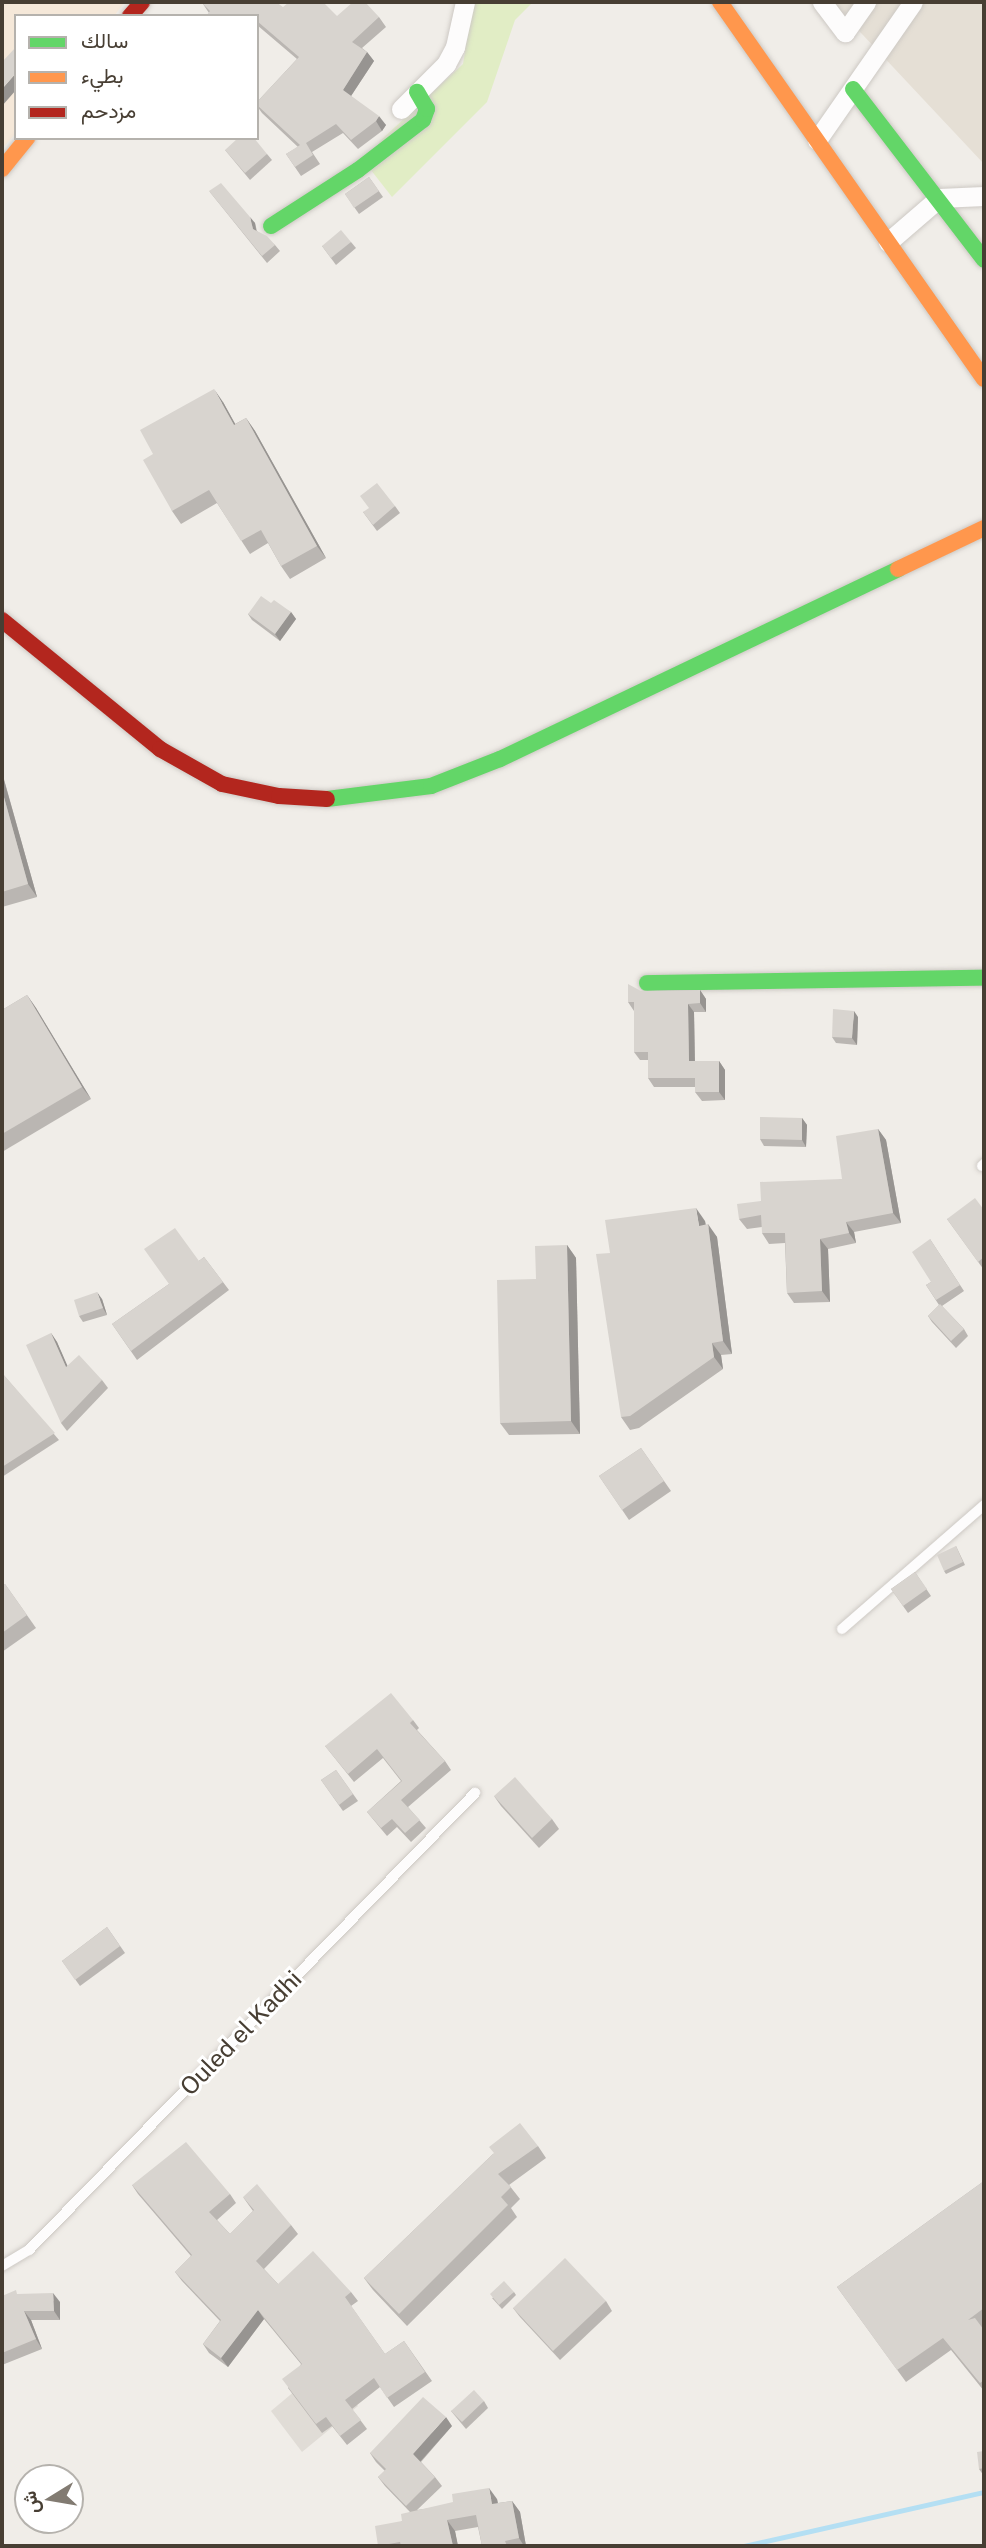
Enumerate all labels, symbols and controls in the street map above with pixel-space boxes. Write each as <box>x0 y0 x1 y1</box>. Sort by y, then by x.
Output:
legend <box>14 14 259 140</box>
text: سالك <box>81 28 128 53</box>
text: بطيء <box>81 63 124 88</box>
text: مزدحم <box>81 98 136 123</box>
street label: Ouled el Kadhi <box>174 1965 308 2101</box>
north arrow <box>14 2464 84 2534</box>
text: ش <box>17 2489 43 2516</box>

